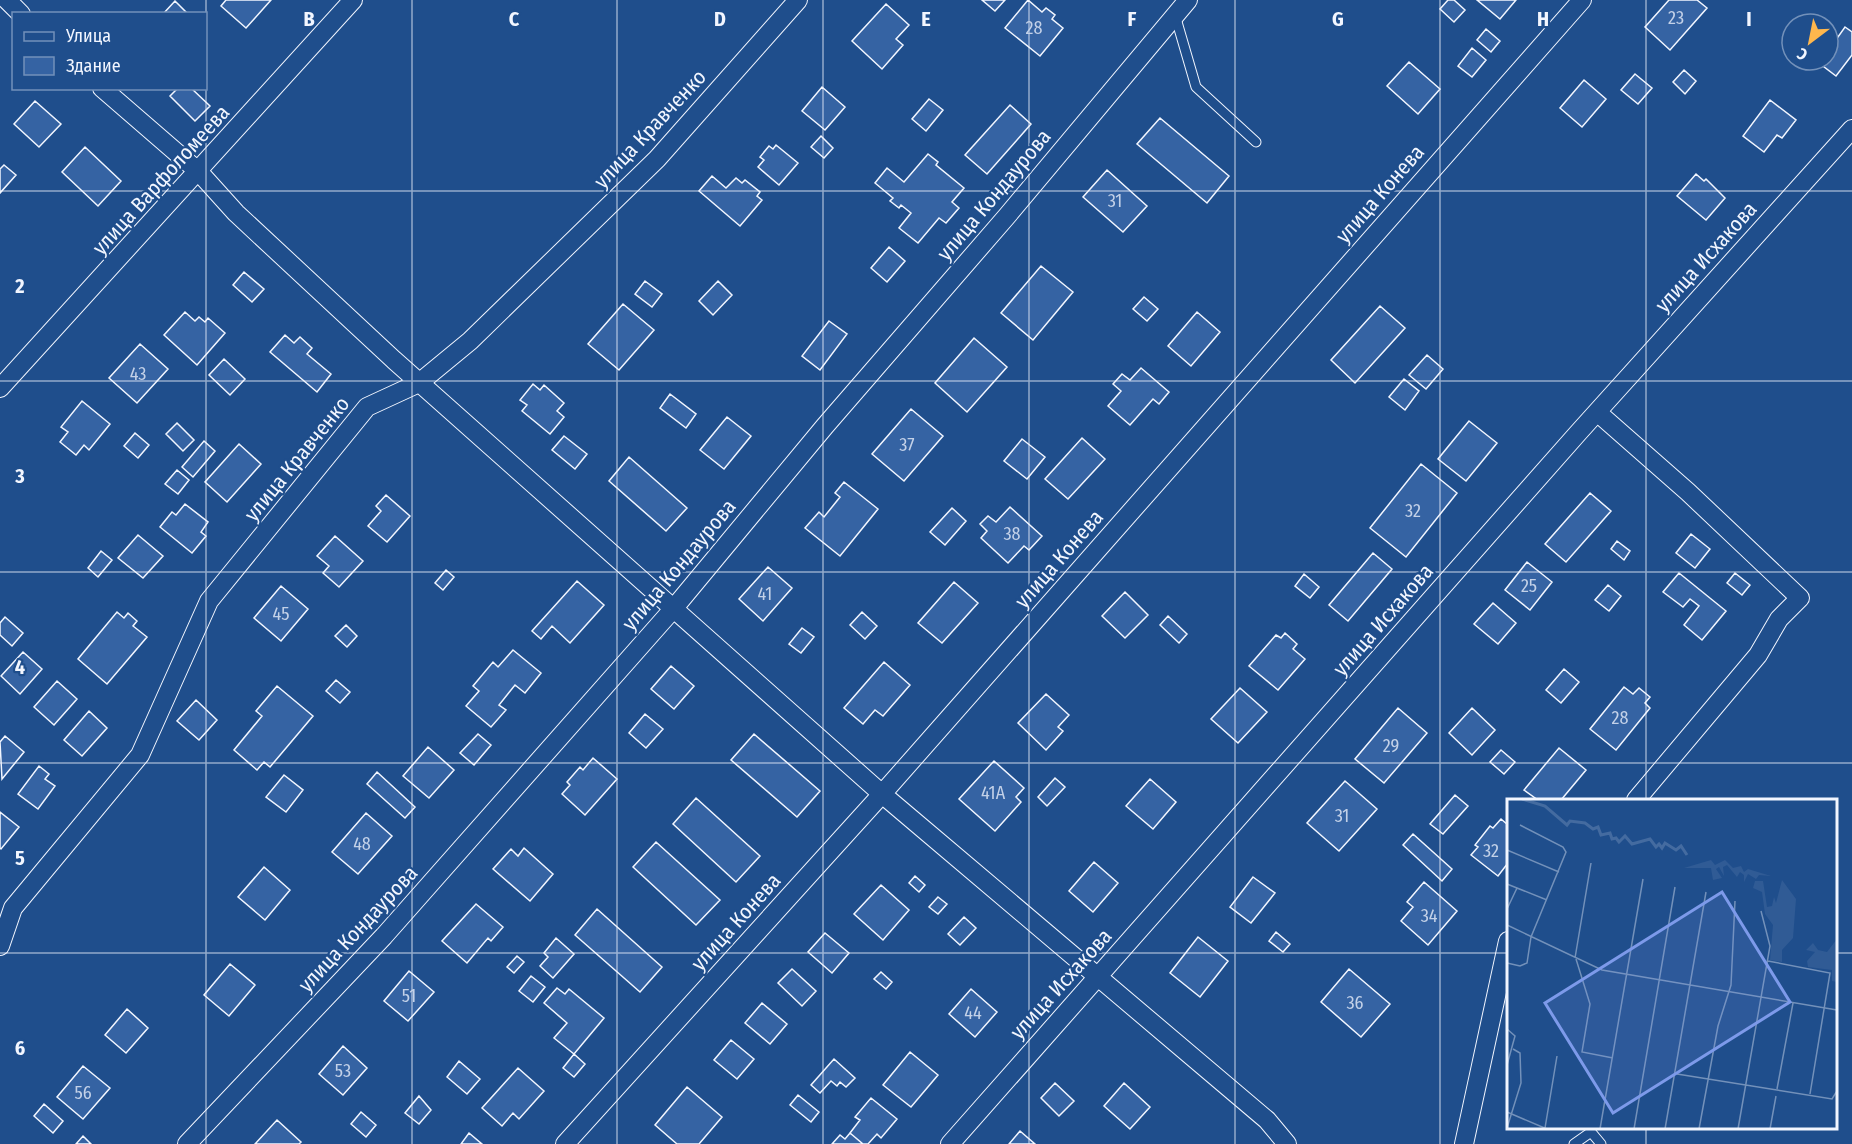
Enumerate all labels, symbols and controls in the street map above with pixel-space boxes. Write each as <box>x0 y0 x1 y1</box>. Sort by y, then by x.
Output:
text: B <box>303 7 315 31</box>
text: C <box>509 7 520 31</box>
text: D <box>714 7 726 31</box>
text: E <box>921 7 931 31</box>
text: F <box>1128 7 1137 31</box>
text: G <box>1332 7 1344 31</box>
text: H <box>1537 7 1549 31</box>
house number: 23 <box>1668 7 1684 29</box>
text: I <box>1746 7 1752 31</box>
legend <box>12 12 207 90</box>
north arrow <box>1780 12 1840 72</box>
house number: 28 <box>1026 17 1042 39</box>
text: Улица <box>65 25 111 47</box>
text: С <box>1793 44 1811 65</box>
text: Здание <box>66 55 121 77</box>
street label: улица Кравченко <box>588 64 712 194</box>
street label: улица Варфоломеева <box>87 100 235 260</box>
street label: улица Кондаурова <box>931 124 1057 266</box>
street label: улица Конева <box>1330 140 1430 248</box>
house number: 31 <box>1108 190 1122 212</box>
street label: улица Исхакова <box>1650 196 1762 318</box>
text: 2 <box>14 274 25 298</box>
house number: 43 <box>130 363 146 385</box>
street label: улица Кравченко <box>239 391 355 527</box>
house number: 37 <box>899 434 915 456</box>
text: 3 <box>14 464 25 488</box>
street label: улица Кондаурова <box>616 494 742 636</box>
house number: 32 <box>1405 500 1421 522</box>
street label: улица Конева <box>1009 505 1109 613</box>
house number: 38 <box>1003 523 1021 545</box>
street label: улица Исхакова <box>1327 559 1439 681</box>
house number: 25 <box>1521 575 1537 597</box>
house number: 41 <box>758 583 772 605</box>
house number: 45 <box>273 603 289 625</box>
text: 4 <box>15 655 25 679</box>
house number: 28 <box>1612 707 1628 729</box>
house number: 29 <box>1383 735 1399 757</box>
house number: 41А <box>981 782 1006 804</box>
inset map <box>1507 799 1837 1129</box>
house number: 31 <box>1335 805 1349 827</box>
house number: 48 <box>353 833 371 855</box>
house number: 32 <box>1483 840 1499 862</box>
text: 5 <box>15 846 25 870</box>
street label: улица Кондаурова <box>293 860 423 998</box>
street label: улица Конева <box>686 868 786 976</box>
house number: 34 <box>1421 905 1438 927</box>
street label: улица Исхакова <box>1005 923 1117 1045</box>
house number: 51 <box>402 985 416 1007</box>
house number: 36 <box>1346 992 1364 1014</box>
house number: 44 <box>964 1002 982 1024</box>
text: 6 <box>15 1036 25 1060</box>
house number: 53 <box>335 1060 351 1082</box>
house number: 56 <box>74 1082 92 1104</box>

